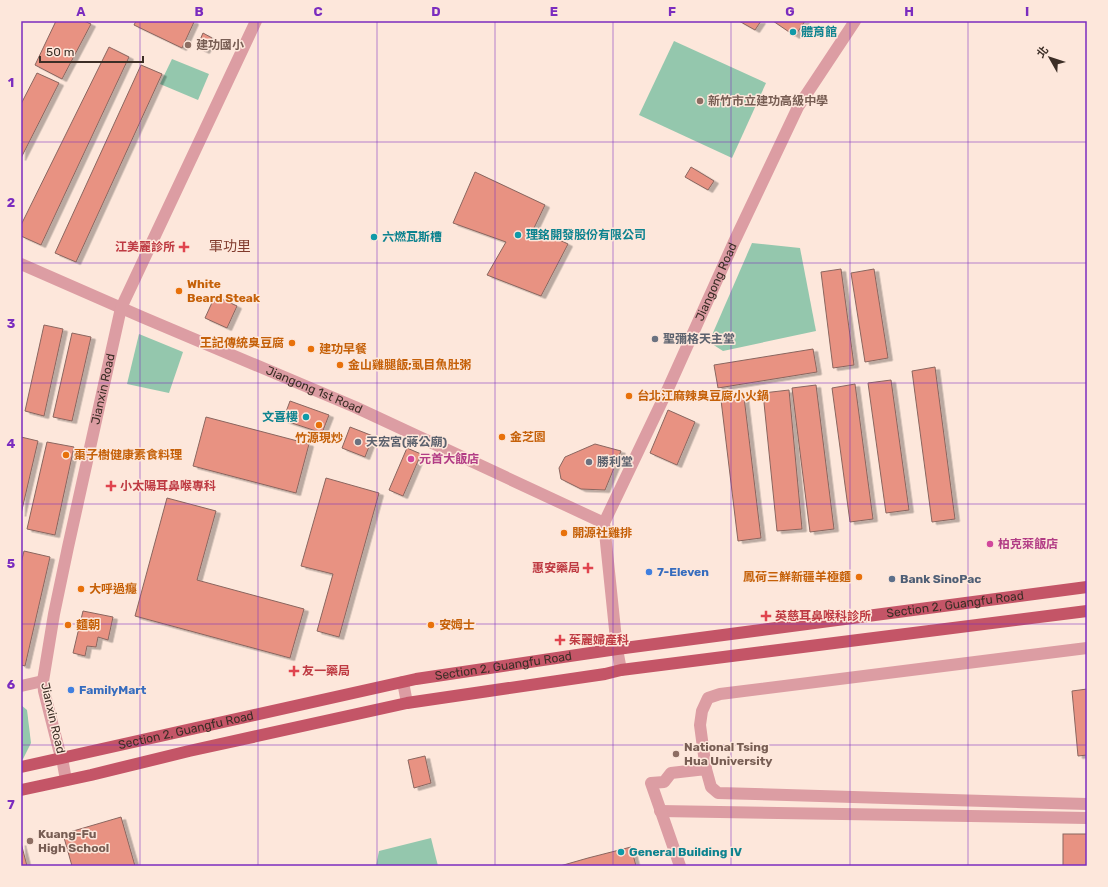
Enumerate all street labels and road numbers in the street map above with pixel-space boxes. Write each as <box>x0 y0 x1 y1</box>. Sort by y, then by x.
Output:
street label: Jiangong Road <box>692 241 740 323</box>
street label: Jianxin Road <box>88 352 118 426</box>
street label: Jiangong 1st Road <box>264 363 365 416</box>
street label: Section 2, Guangfu Road <box>886 588 1025 620</box>
street label: Section 2, Guangfu Road <box>434 649 573 683</box>
street label: Jianxin Road <box>38 681 68 755</box>
street label: Section 2, Guangfu Road <box>117 708 255 752</box>

